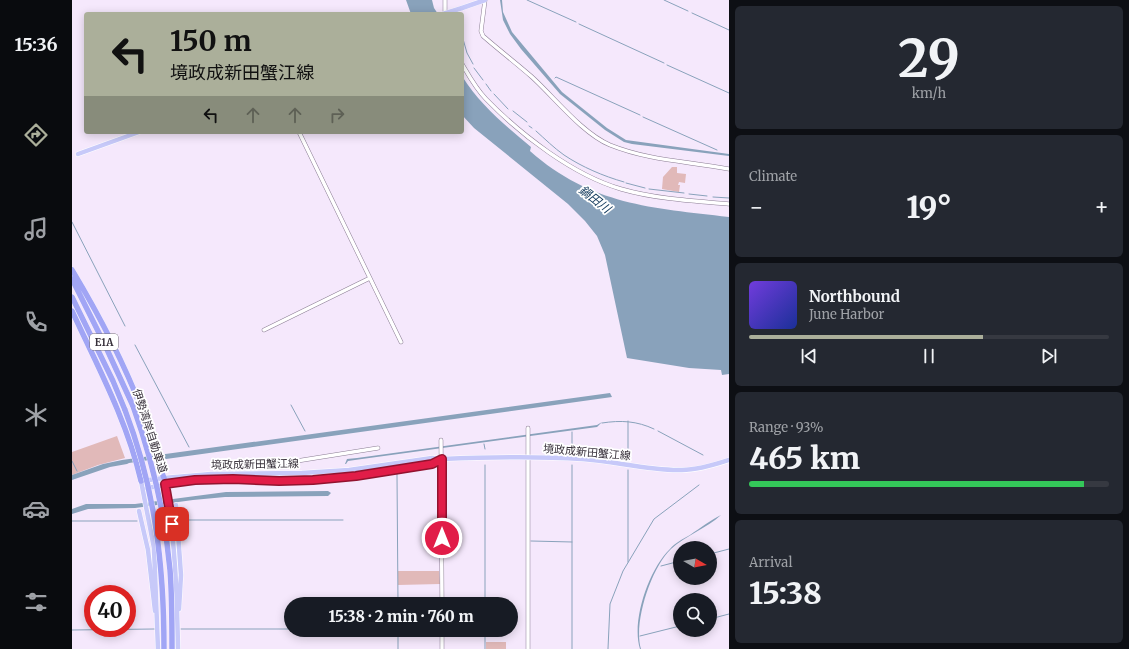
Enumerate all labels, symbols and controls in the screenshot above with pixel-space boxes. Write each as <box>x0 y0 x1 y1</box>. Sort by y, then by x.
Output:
text: 150 m <box>170 23 252 59</box>
text: 29 <box>898 26 960 91</box>
icon: left <box>104 28 156 80</box>
text: 15:36 <box>14 33 58 56</box>
text: 境政成新田蟹江線 <box>170 61 314 84</box>
text: km/h <box>912 85 946 102</box>
icon: left <box>200 104 222 126</box>
icon: ahead <box>242 104 264 126</box>
icon: ahead <box>284 104 306 126</box>
icon: right <box>326 104 348 126</box>
icon: directions <box>22 121 50 149</box>
text: Climate <box>749 168 797 185</box>
water label: 鍋田川 <box>576 182 615 217</box>
text: 19° <box>906 188 952 226</box>
text: − <box>749 193 764 221</box>
text: + <box>1094 193 1109 221</box>
icon: music <box>22 215 50 243</box>
text: Northbound <box>809 287 900 306</box>
text: June Harbor <box>809 306 884 323</box>
icon: phone <box>22 308 50 336</box>
road number: E1A <box>90 334 118 350</box>
icon: previous <box>798 345 820 367</box>
icon: pause <box>918 345 940 367</box>
icon: next <box>1038 345 1060 367</box>
street label: 伊勢湾岸自動車道 <box>130 387 170 475</box>
icon: climate <box>22 401 50 429</box>
text: Range · 93% <box>749 419 823 436</box>
text: 465 km <box>749 439 860 477</box>
street label: 境政成新田蟹江線 <box>543 441 631 463</box>
street label: 境政成新田蟹江線 <box>211 456 299 472</box>
icon: car <box>22 495 50 523</box>
pin <box>155 507 189 541</box>
icon: arrive <box>161 513 183 535</box>
position arrow <box>421 517 463 559</box>
north arrow <box>673 541 717 585</box>
map controls <box>673 541 717 637</box>
text: Arrival <box>749 554 792 571</box>
text: 15:38 <box>749 574 822 612</box>
speed limit sign: 40 <box>84 585 136 637</box>
icon: filters <box>22 588 50 616</box>
button: search <box>673 593 717 637</box>
text: 15:38 · 2 min · 760 m <box>328 607 474 626</box>

